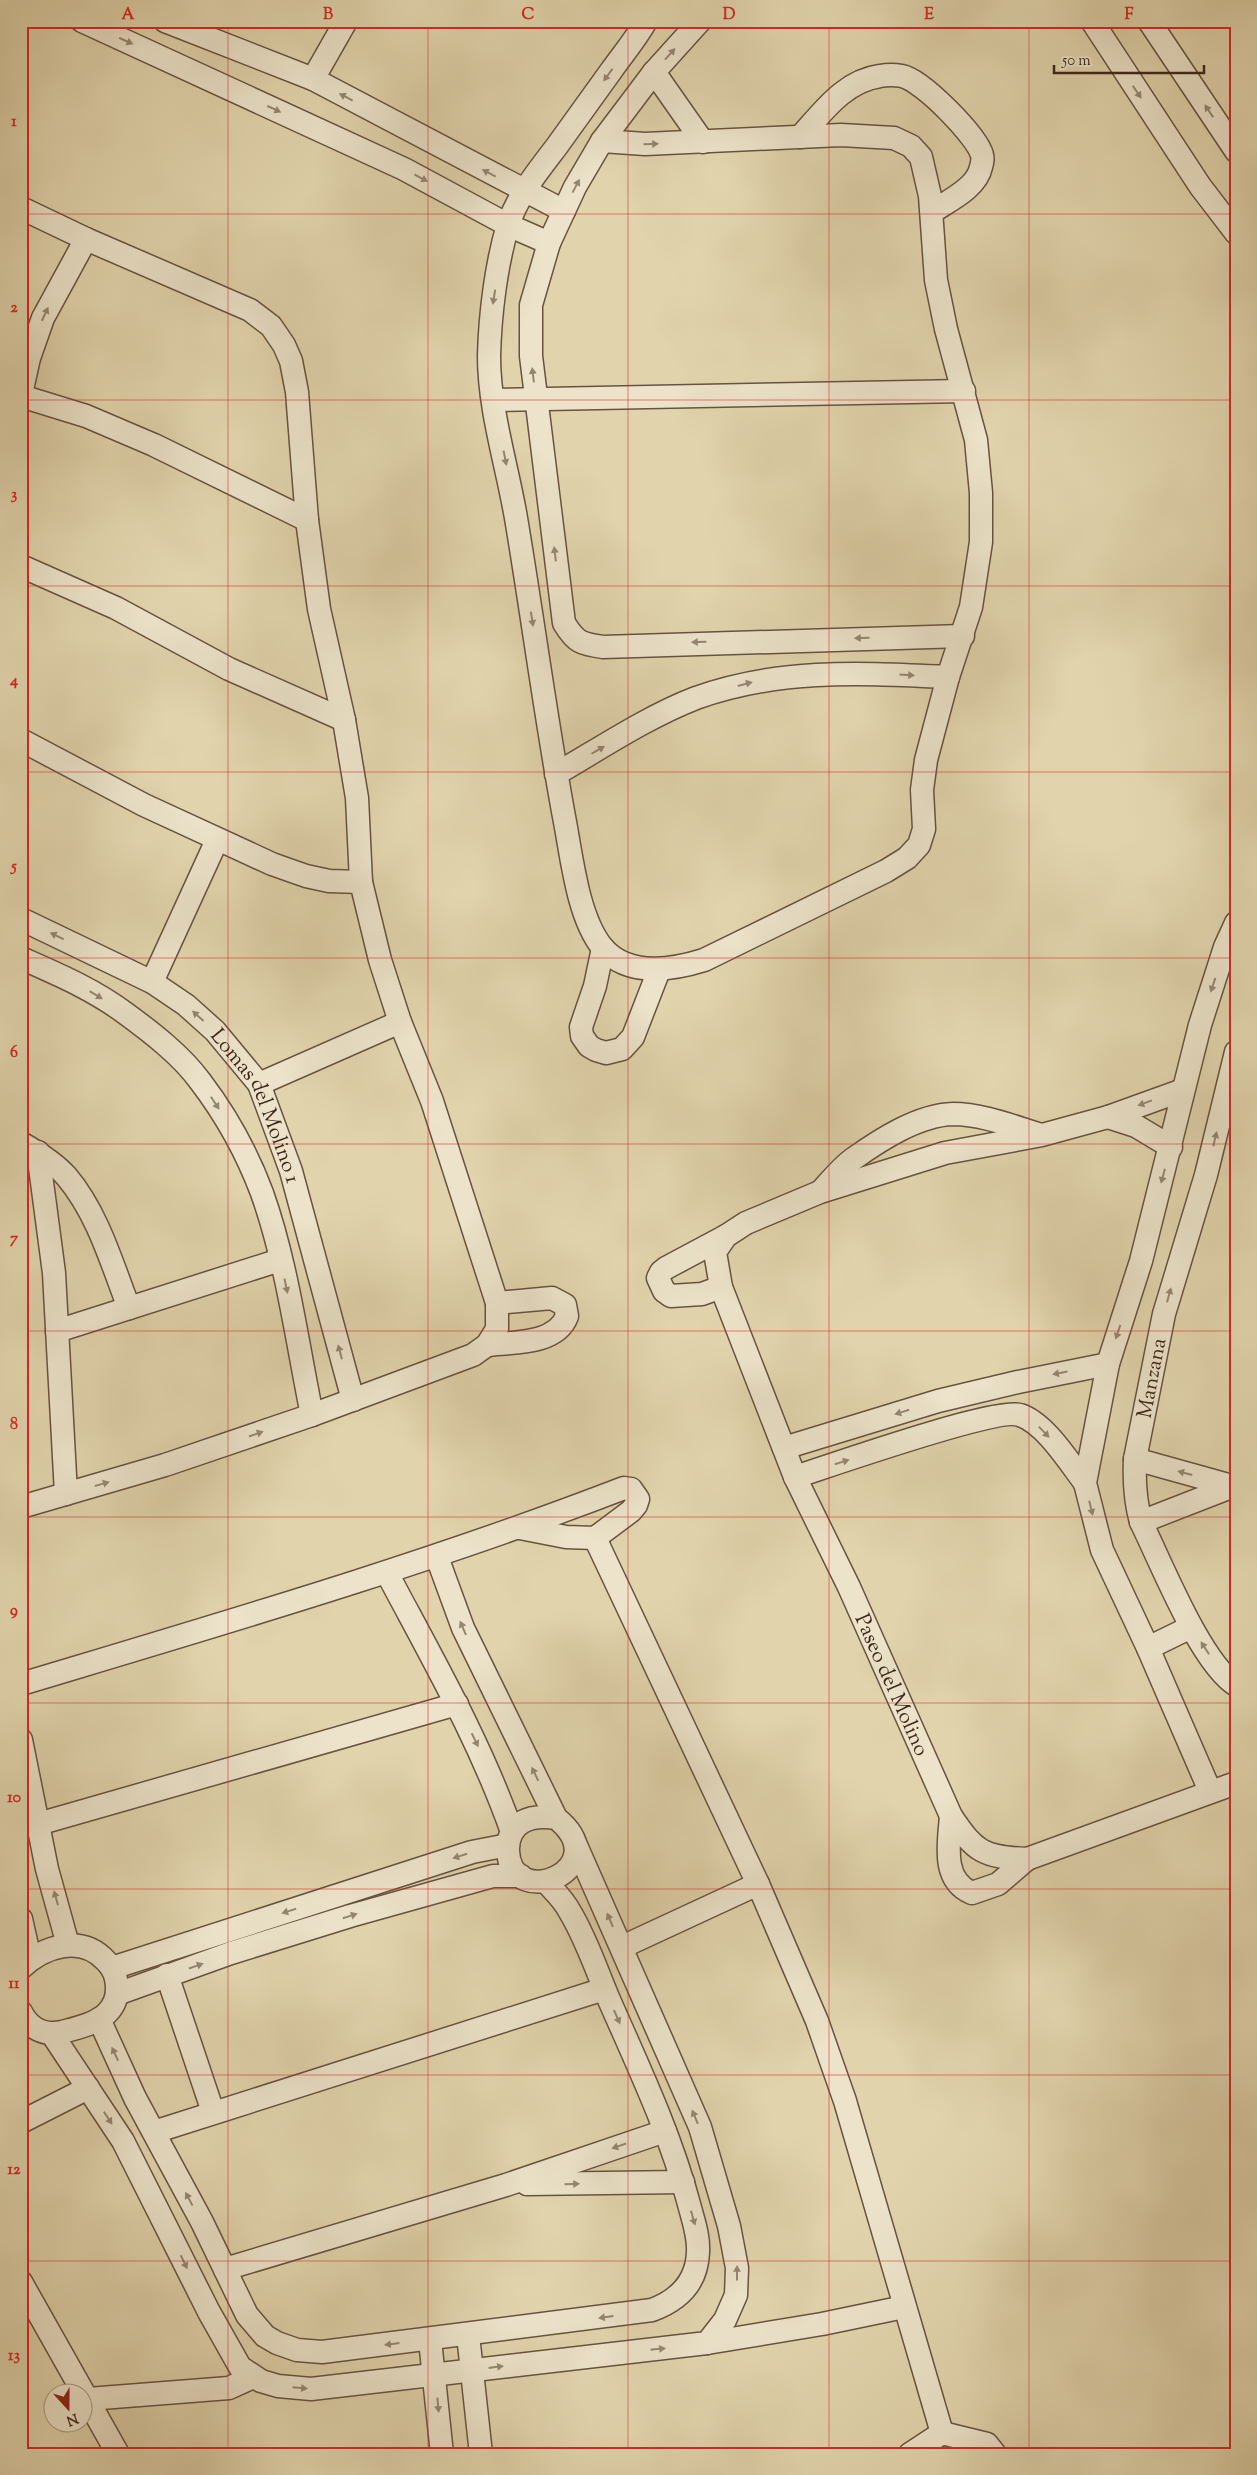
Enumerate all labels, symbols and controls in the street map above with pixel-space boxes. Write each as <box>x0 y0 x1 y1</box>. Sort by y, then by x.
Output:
text: A <box>122 4 135 27</box>
text: B <box>323 4 333 27</box>
text: C <box>522 4 535 27</box>
text: D <box>723 4 736 27</box>
text: E <box>924 4 934 27</box>
text: F <box>1125 4 1134 27</box>
one-way arrow <box>119 38 133 46</box>
scale bar <box>1054 42 1204 74</box>
one-way arrow <box>664 49 676 61</box>
text: 50 m <box>1061 51 1091 72</box>
one-way arrow <box>603 69 613 82</box>
one-way arrow <box>1132 85 1142 98</box>
one-way arrow <box>338 93 353 101</box>
one-way arrow <box>1204 104 1214 117</box>
one-way arrow <box>267 106 281 114</box>
text: 1 <box>11 111 17 134</box>
one-way arrow <box>643 140 659 148</box>
one-way arrow <box>482 169 496 177</box>
one-way arrow <box>414 174 428 182</box>
one-way arrow <box>572 179 580 193</box>
one-way arrow <box>490 290 498 306</box>
text: 2 <box>10 297 18 320</box>
one-way arrow <box>41 307 49 321</box>
one-way arrow <box>529 367 537 383</box>
one-way arrow <box>501 451 509 467</box>
text: 3 <box>11 484 18 507</box>
one-way arrow <box>551 546 559 562</box>
one-way arrow <box>528 611 536 627</box>
one-way arrow <box>853 634 869 642</box>
one-way arrow <box>691 639 707 647</box>
text: 4 <box>9 670 18 693</box>
one-way arrow <box>899 672 915 680</box>
one-way arrow <box>738 680 753 688</box>
one-way arrow <box>590 746 605 754</box>
text: 5 <box>9 856 17 879</box>
one-way arrow <box>50 932 64 940</box>
one-way arrow <box>1208 978 1216 993</box>
one-way arrow <box>90 991 103 1000</box>
one-way arrow <box>192 1010 204 1022</box>
street label: Lomas del Molino 1 <box>202 1023 307 1187</box>
text: 6 <box>10 1042 18 1065</box>
one-way arrow <box>210 1097 220 1110</box>
one-way arrow <box>1138 1100 1153 1107</box>
one-way arrow <box>1211 1132 1219 1147</box>
one-way arrow <box>1159 1169 1167 1184</box>
text: 7 <box>10 1228 19 1251</box>
one-way arrow <box>282 1278 290 1294</box>
one-way arrow <box>1166 1288 1174 1303</box>
one-way arrow <box>1114 1325 1122 1340</box>
street label: Manzana <box>1131 1335 1175 1421</box>
one-way arrow <box>336 1345 344 1360</box>
one-way arrow <box>1051 1370 1067 1378</box>
one-way arrow <box>895 1409 910 1417</box>
text: 8 <box>10 1414 18 1437</box>
one-way arrow <box>1038 1426 1050 1438</box>
one-way arrow <box>249 1430 264 1437</box>
one-way arrow <box>835 1458 850 1466</box>
one-way arrow <box>1178 1469 1193 1477</box>
one-way arrow <box>94 1479 109 1487</box>
one-way arrow <box>1087 1500 1095 1515</box>
text: 9 <box>10 1600 18 1623</box>
street label: Paseo del Molino <box>846 1609 935 1761</box>
one-way arrow <box>459 1621 467 1635</box>
one-way arrow <box>1200 1641 1210 1654</box>
one-way arrow <box>471 1733 479 1747</box>
one-way arrow <box>530 1767 538 1781</box>
text: 10 <box>7 1787 21 1810</box>
one-way arrow <box>453 1852 468 1860</box>
one-way arrow <box>51 1890 59 1905</box>
one-way arrow <box>281 1907 296 1915</box>
one-way arrow <box>343 1912 358 1920</box>
one-way arrow <box>606 1912 614 1927</box>
one-way arrow <box>188 1961 203 1969</box>
text: 11 <box>9 1973 20 1996</box>
one-way arrow <box>613 2010 621 2024</box>
one-way arrow <box>111 2047 119 2061</box>
one-way arrow <box>691 2110 699 2124</box>
one-way arrow <box>103 2112 113 2125</box>
one-way arrow <box>611 2143 626 2151</box>
text: 12 <box>8 2159 21 2182</box>
one-way arrow <box>564 2180 580 2188</box>
one-way arrow <box>185 2191 193 2206</box>
one-way arrow <box>689 2211 697 2226</box>
one-way arrow <box>180 2255 188 2269</box>
one-way arrow <box>733 2265 741 2281</box>
one-way arrow <box>597 2313 613 2321</box>
one-way arrow <box>384 2340 400 2348</box>
text: 13 <box>8 2345 20 2368</box>
one-way arrow <box>650 2345 666 2353</box>
one-way arrow <box>489 2363 505 2371</box>
north arrow <box>42 2382 92 2432</box>
one-way arrow <box>293 2384 309 2392</box>
one-way arrow <box>434 2398 442 2414</box>
text: N <box>63 2407 81 2430</box>

